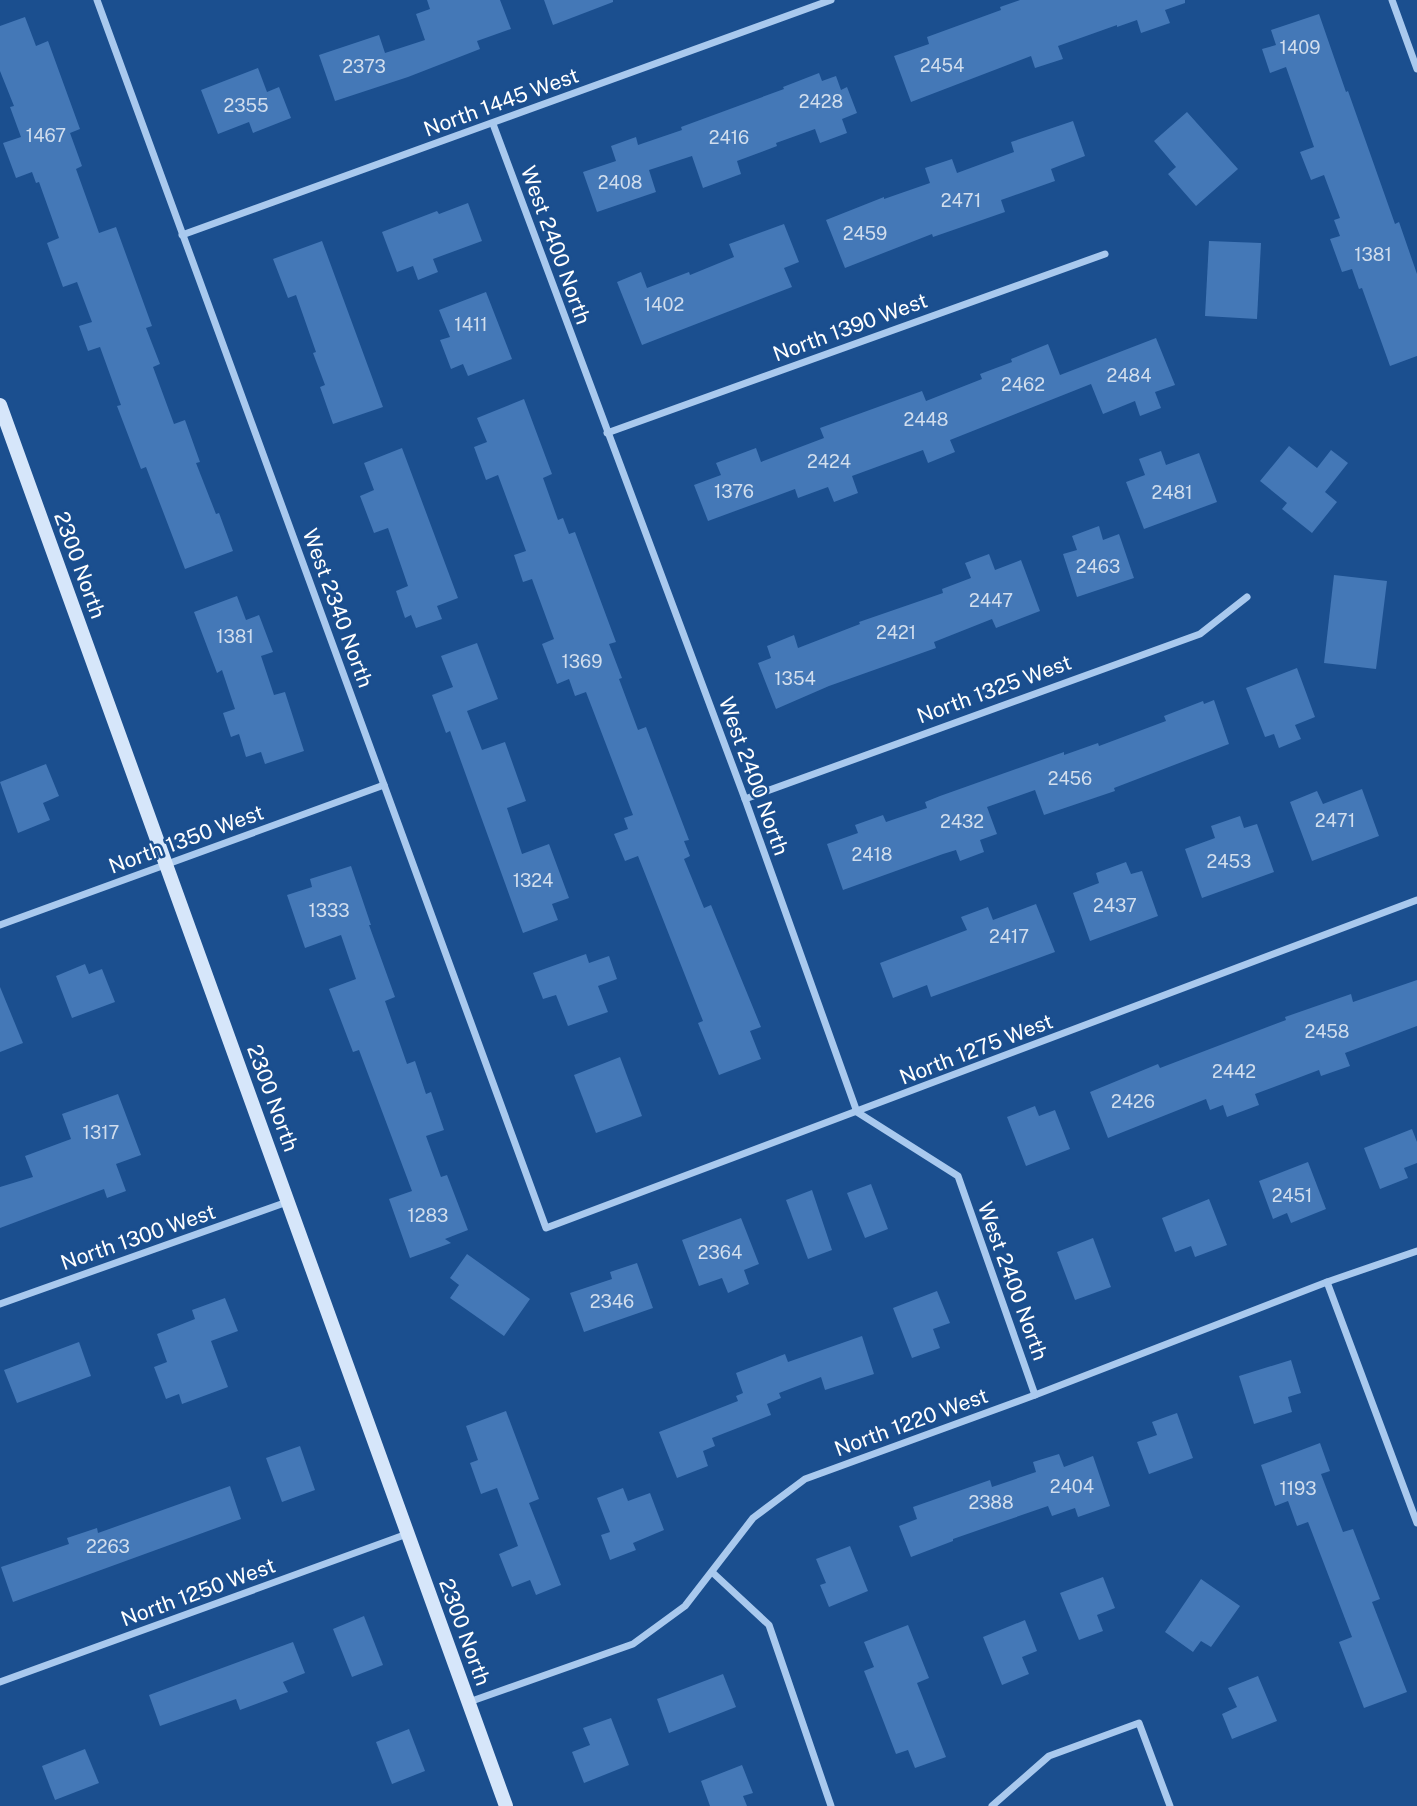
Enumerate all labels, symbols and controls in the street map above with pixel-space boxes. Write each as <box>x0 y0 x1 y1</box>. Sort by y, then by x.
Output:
house number: 1409 <box>1280 37 1320 58</box>
house number: 2454 <box>920 55 964 76</box>
house number: 2373 <box>342 56 386 77</box>
street label: North 1445 West <box>420 62 582 142</box>
house number: 2428 <box>799 91 843 112</box>
house number: 2355 <box>223 95 269 116</box>
house number: 1467 <box>26 125 66 146</box>
house number: 2416 <box>709 127 749 148</box>
street label: West 2400 North <box>516 162 596 328</box>
house number: 2408 <box>598 172 642 193</box>
house number: 2471 <box>941 190 981 211</box>
house number: 2459 <box>843 223 887 244</box>
house number: 1381 <box>1354 244 1392 265</box>
street label: North 1390 West <box>769 287 931 367</box>
house number: 1402 <box>644 294 684 315</box>
house number: 1411 <box>454 314 488 335</box>
house number: 2484 <box>1107 365 1151 386</box>
house number: 2462 <box>1001 374 1045 395</box>
house number: 2448 <box>903 409 949 430</box>
house number: 2424 <box>807 451 851 472</box>
house number: 1376 <box>714 481 754 502</box>
house number: 2481 <box>1151 482 1193 503</box>
street label: 2300 North <box>49 508 111 622</box>
street label: West 2340 North <box>298 525 378 691</box>
house number: 2463 <box>1076 556 1120 577</box>
house number: 2447 <box>969 590 1013 611</box>
house number: 2421 <box>876 622 916 643</box>
house number: 1381 <box>216 626 254 647</box>
street label: North 1325 West <box>913 649 1075 729</box>
house number: 1369 <box>562 651 602 672</box>
house number: 1354 <box>774 668 816 689</box>
street label: West 2400 North <box>714 693 794 859</box>
house number: 2456 <box>1048 768 1092 789</box>
street label: North 1350 West <box>105 799 267 879</box>
house number: 2471 <box>1315 810 1355 831</box>
house number: 2432 <box>940 811 984 832</box>
house number: 2418 <box>851 844 893 865</box>
house number: 2453 <box>1207 851 1251 872</box>
house number: 1324 <box>513 870 553 891</box>
house number: 2437 <box>1093 895 1137 916</box>
house number: 1333 <box>308 900 350 921</box>
house number: 2417 <box>989 926 1029 947</box>
street label: North 1275 West <box>896 1008 1056 1090</box>
house number: 2458 <box>1304 1021 1350 1042</box>
street label: 2300 North <box>242 1041 304 1155</box>
house number: 2442 <box>1212 1061 1256 1082</box>
house number: 2426 <box>1111 1091 1155 1112</box>
house number: 1317 <box>83 1122 119 1143</box>
house number: 2451 <box>1272 1185 1312 1206</box>
street label: West 2400 North <box>973 1198 1053 1364</box>
street label: North 1300 West <box>57 1199 219 1275</box>
house number: 1283 <box>408 1205 448 1226</box>
house number: 2364 <box>698 1242 742 1263</box>
house number: 2346 <box>590 1291 634 1312</box>
street label: North 1220 West <box>831 1383 991 1461</box>
house number: 2404 <box>1050 1476 1094 1497</box>
house number: 1193 <box>1279 1478 1317 1499</box>
house number: 2388 <box>968 1492 1014 1513</box>
house number: 2263 <box>86 1536 130 1557</box>
street label: North 1250 West <box>117 1552 279 1632</box>
street label: 2300 North <box>434 1575 496 1689</box>

